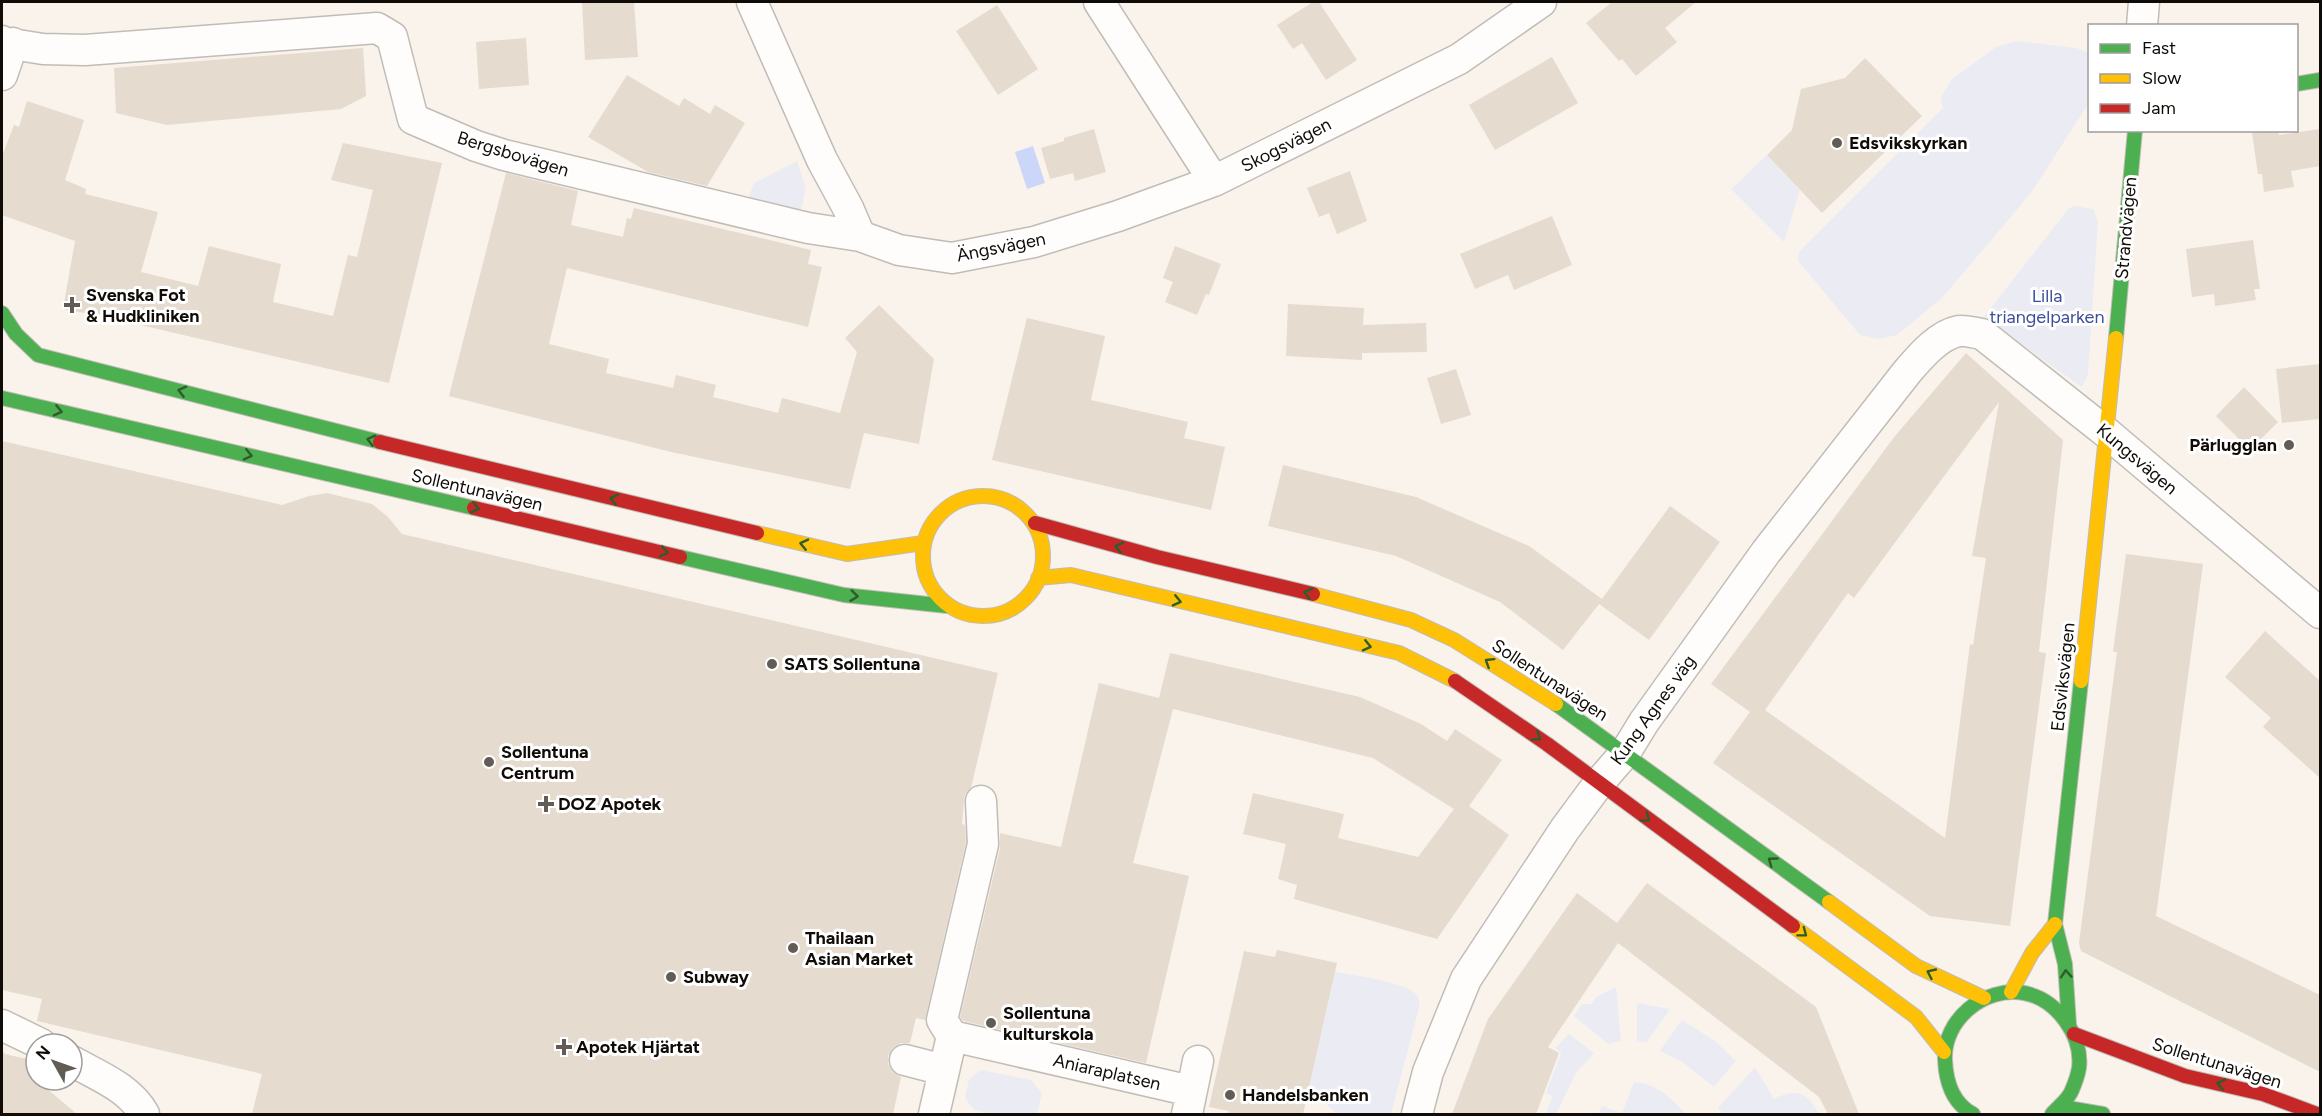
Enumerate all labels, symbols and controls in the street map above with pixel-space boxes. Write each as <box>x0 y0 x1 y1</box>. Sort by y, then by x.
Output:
legend <box>2088 24 2298 132</box>
text: Fast <box>2142 37 2176 59</box>
text: Slow <box>2142 67 2181 89</box>
text: Jam <box>2142 97 2176 119</box>
street label: Skogsvägen <box>1237 113 1335 177</box>
street label: Bergsbovägen <box>455 127 571 181</box>
place label: Edsvikskyrkan <box>1849 132 1967 154</box>
marker: Edsvikskyrkan <box>1830 136 1844 150</box>
street label: Strandvägen <box>2111 176 2141 280</box>
street label: Ängsvägen <box>955 228 1047 266</box>
place label: Svenska Fot & Hudkliniken <box>86 284 200 327</box>
park label: Lilla triangelparken <box>1990 285 2104 328</box>
marker: Svenska Fot & Hudkliniken <box>63 296 81 314</box>
one-way arrow <box>177 386 187 399</box>
one-way arrow <box>53 403 63 416</box>
street label: Kungsvägen <box>2092 419 2182 499</box>
one-way arrow <box>366 434 376 447</box>
place label: Pärlugglan <box>2189 434 2277 456</box>
marker: Pärlugglan <box>2282 438 2296 452</box>
one-way arrow <box>243 448 253 461</box>
street label: Sollentunavägen <box>409 464 545 516</box>
one-way arrow <box>609 493 619 506</box>
one-way arrow <box>469 501 479 514</box>
one-way arrow <box>799 538 809 551</box>
one-way arrow <box>1114 542 1124 555</box>
one-way arrow <box>659 545 669 558</box>
one-way arrow <box>1304 587 1314 600</box>
one-way arrow <box>850 589 859 601</box>
one-way arrow <box>1172 594 1182 607</box>
street label: Edsviksvägen <box>2046 622 2080 732</box>
street label: Sollentunavägen <box>1488 634 1612 726</box>
one-way arrow <box>1362 638 1372 651</box>
street label: Kung Agnes väg <box>1606 651 1700 769</box>
place label: SATS Sollentuna <box>784 653 920 675</box>
marker: SATS Sollentuna <box>765 657 779 671</box>
one-way arrow <box>1485 657 1495 669</box>
one-way arrow <box>1531 730 1542 741</box>
place label: Sollentuna Centrum <box>501 741 589 784</box>
marker: Sollentuna Centrum <box>482 755 496 769</box>
place label: DOZ Apotek <box>558 793 662 815</box>
marker: DOZ Apotek <box>539 797 553 811</box>
one-way arrow <box>1639 810 1650 821</box>
one-way arrow <box>1767 857 1778 868</box>
one-way arrow <box>1796 926 1807 937</box>
place label: Thailaan Asian Market <box>805 927 913 970</box>
marker: Thailaan Asian Market <box>786 941 800 955</box>
place label: Subway <box>683 966 750 988</box>
one-way arrow <box>1926 969 1937 981</box>
one-way arrow <box>2059 969 2072 978</box>
marker: Subway <box>664 970 678 984</box>
place label: Sollentuna kulturskola <box>1003 1002 1094 1045</box>
marker: Sollentuna kulturskola <box>984 1016 998 1030</box>
north arrow <box>24 1032 84 1092</box>
street label: Sollentunavägen <box>2150 1033 2284 1093</box>
place label: Apotek Hjärtat <box>576 1036 700 1058</box>
marker: Apotek Hjärtat <box>557 1040 571 1054</box>
text: N <box>32 1042 54 1064</box>
street label: Aniaraplatsen <box>1051 1049 1163 1095</box>
one-way arrow <box>2216 1079 2226 1092</box>
place label: Handelsbanken <box>1242 1084 1369 1106</box>
marker: Handelsbanken <box>1223 1088 1237 1102</box>

